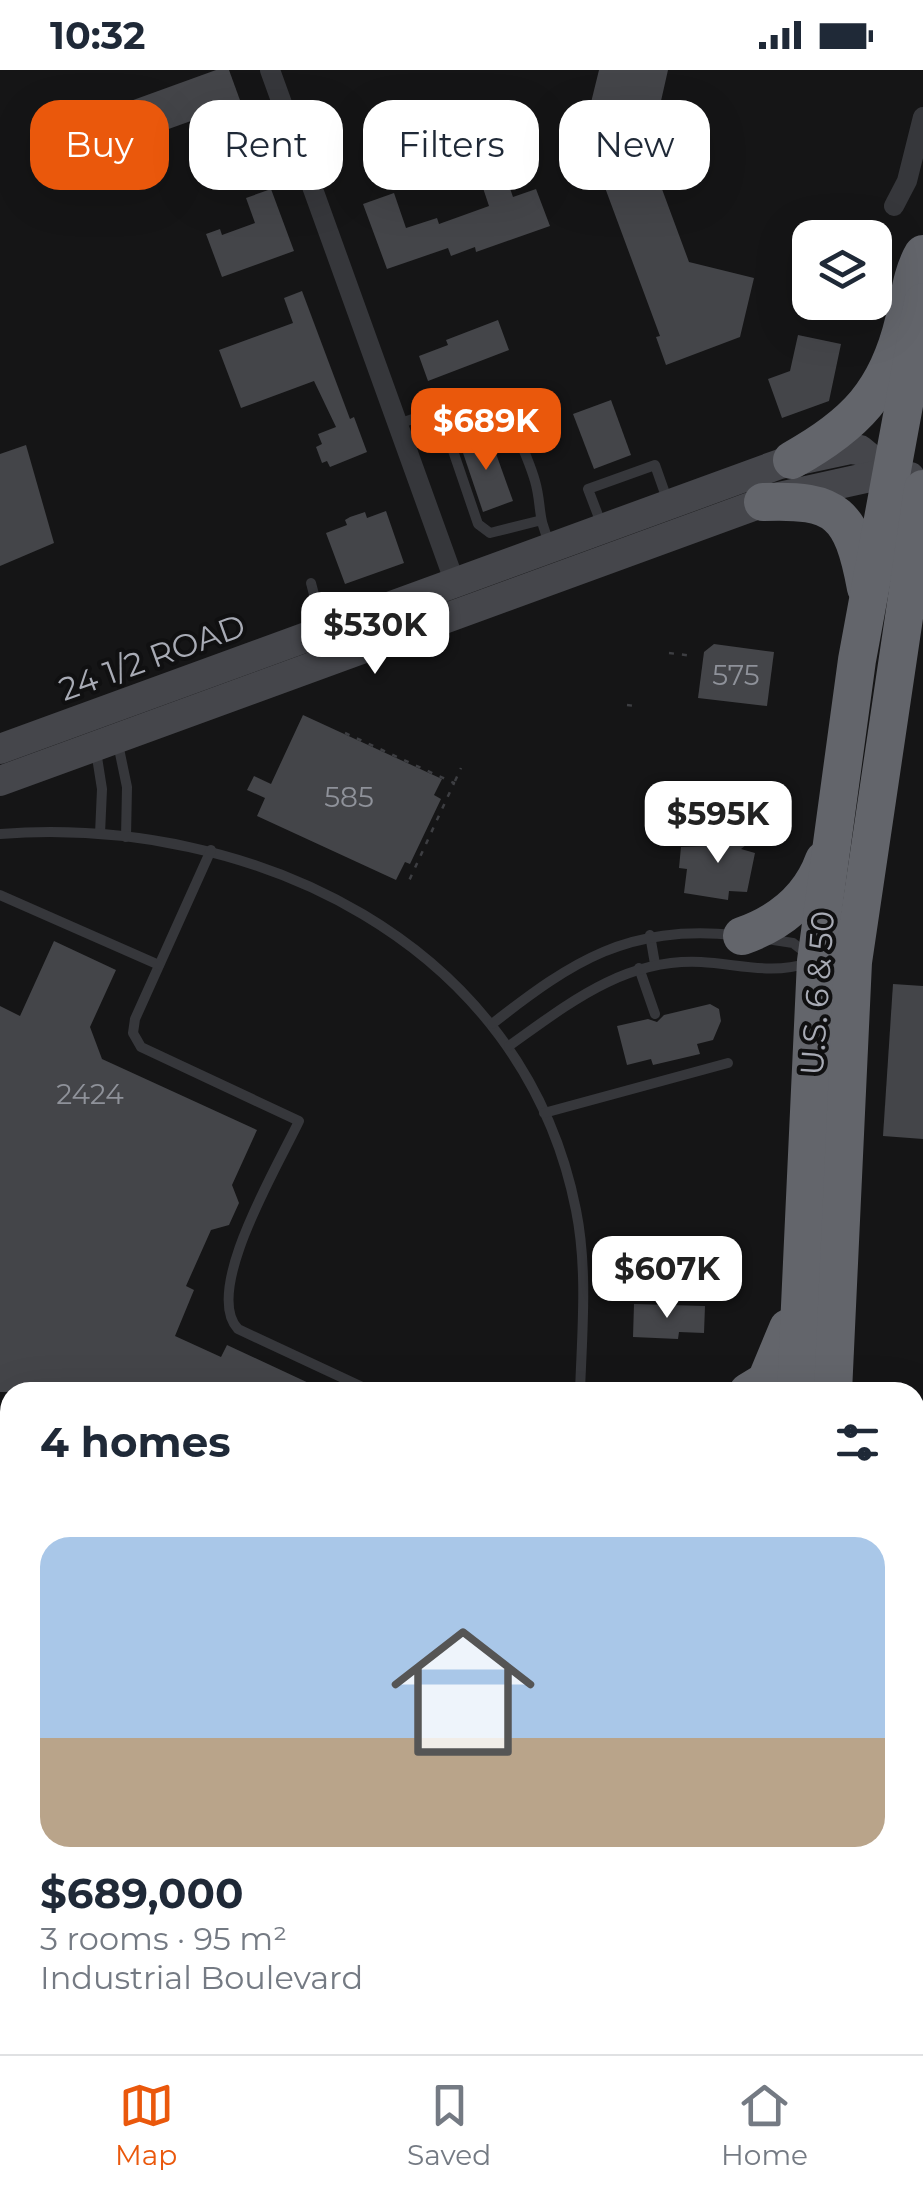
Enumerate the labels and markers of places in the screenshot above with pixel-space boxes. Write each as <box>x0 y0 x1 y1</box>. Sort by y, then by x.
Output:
pin: $689K <box>416 388 556 473</box>
pin: $530K <box>305 592 445 677</box>
pin: $595K <box>648 781 788 866</box>
pin: $607K <box>597 1236 737 1321</box>

